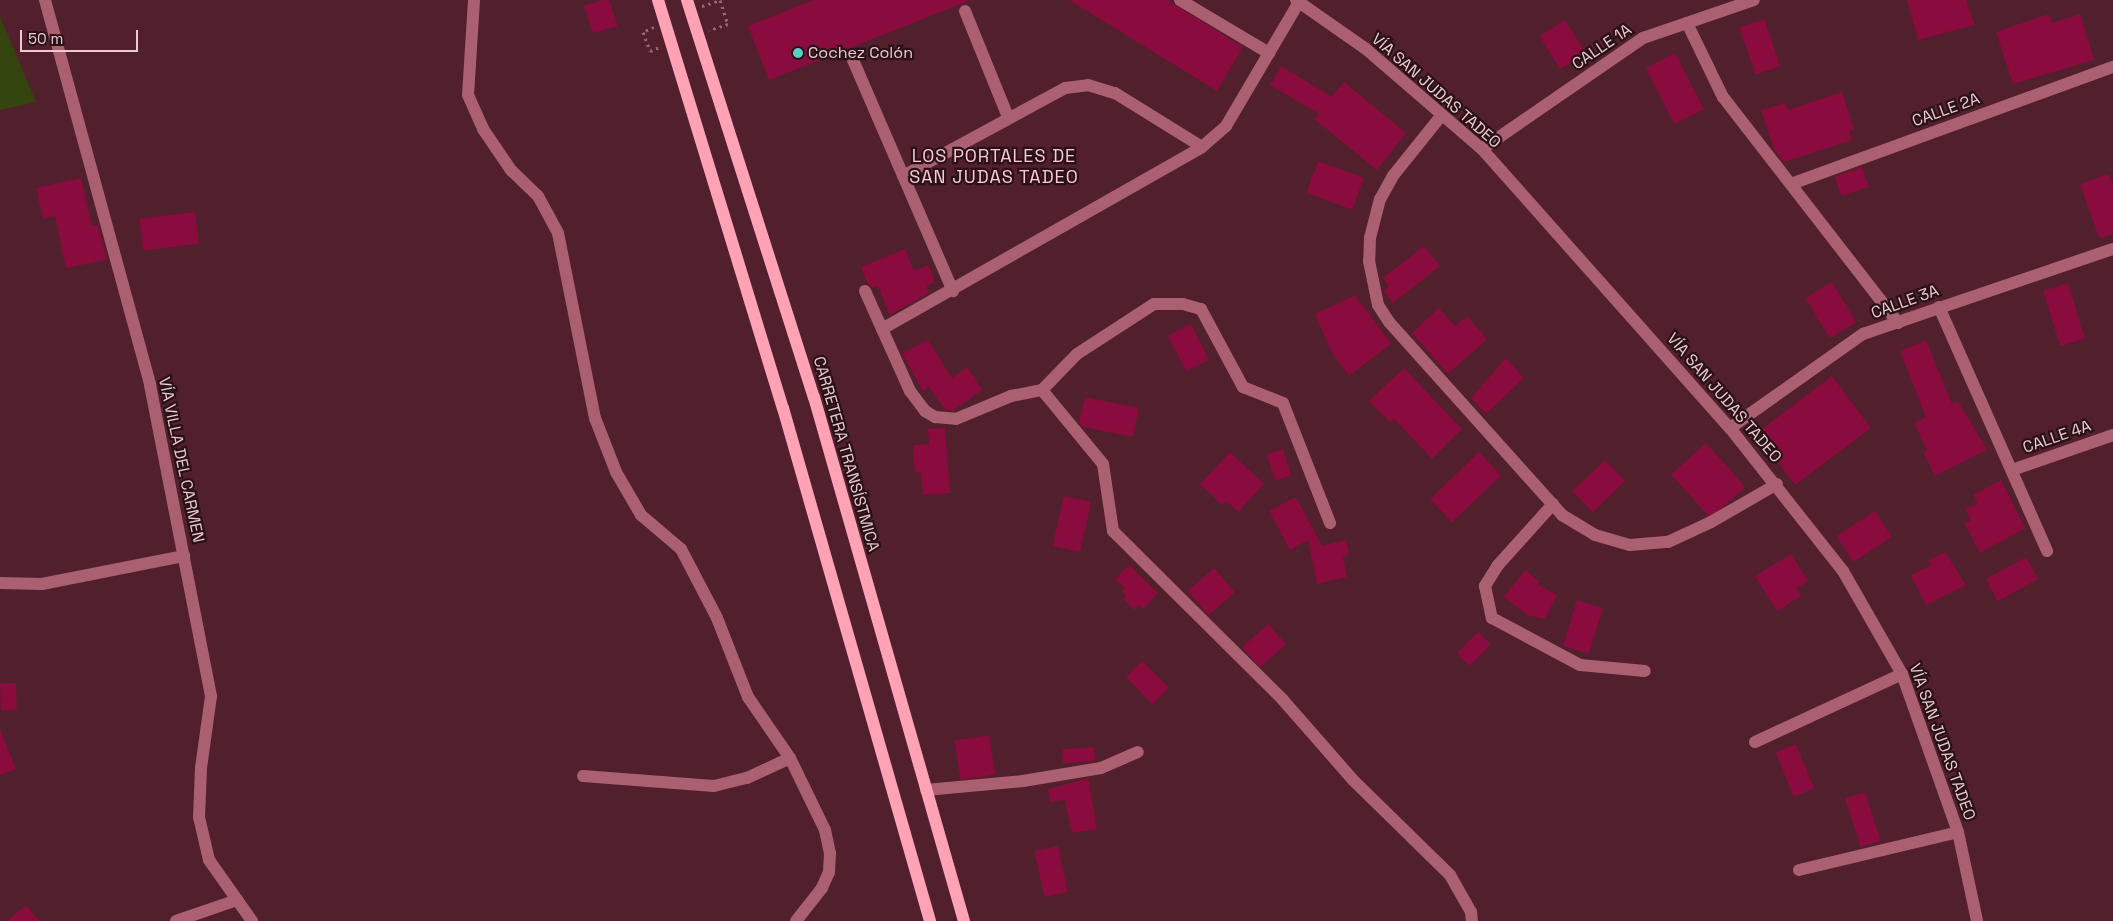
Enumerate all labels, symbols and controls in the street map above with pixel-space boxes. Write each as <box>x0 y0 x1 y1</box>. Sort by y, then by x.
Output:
scale bar <box>22 20 140 52</box>
street label: CALLE 1A <box>1569 20 1635 74</box>
text: 50 m <box>28 29 63 48</box>
street label: VÍA SAN JUDAS TADEO <box>1367 29 1505 153</box>
place label: Cochez Colón <box>808 43 913 63</box>
marker: Cochez Colón <box>792 47 804 59</box>
street label: CALLE 2A <box>1910 89 1982 131</box>
district label: LOS PORTALES DE SAN JUDAS TADEO <box>907 146 1081 188</box>
street label: CALLE 3A <box>1869 281 1941 323</box>
street label: VÍA SAN JUDAS TADEO <box>1662 329 1786 467</box>
street label: CARRETERA TRANSÍSTMICA <box>809 354 883 554</box>
street label: VÍA VILLA DEL CARMEN <box>154 375 208 545</box>
street label: CALLE 4A <box>2020 416 2094 458</box>
street label: VÍA SAN JUDAS TADEO <box>1905 661 1979 823</box>

